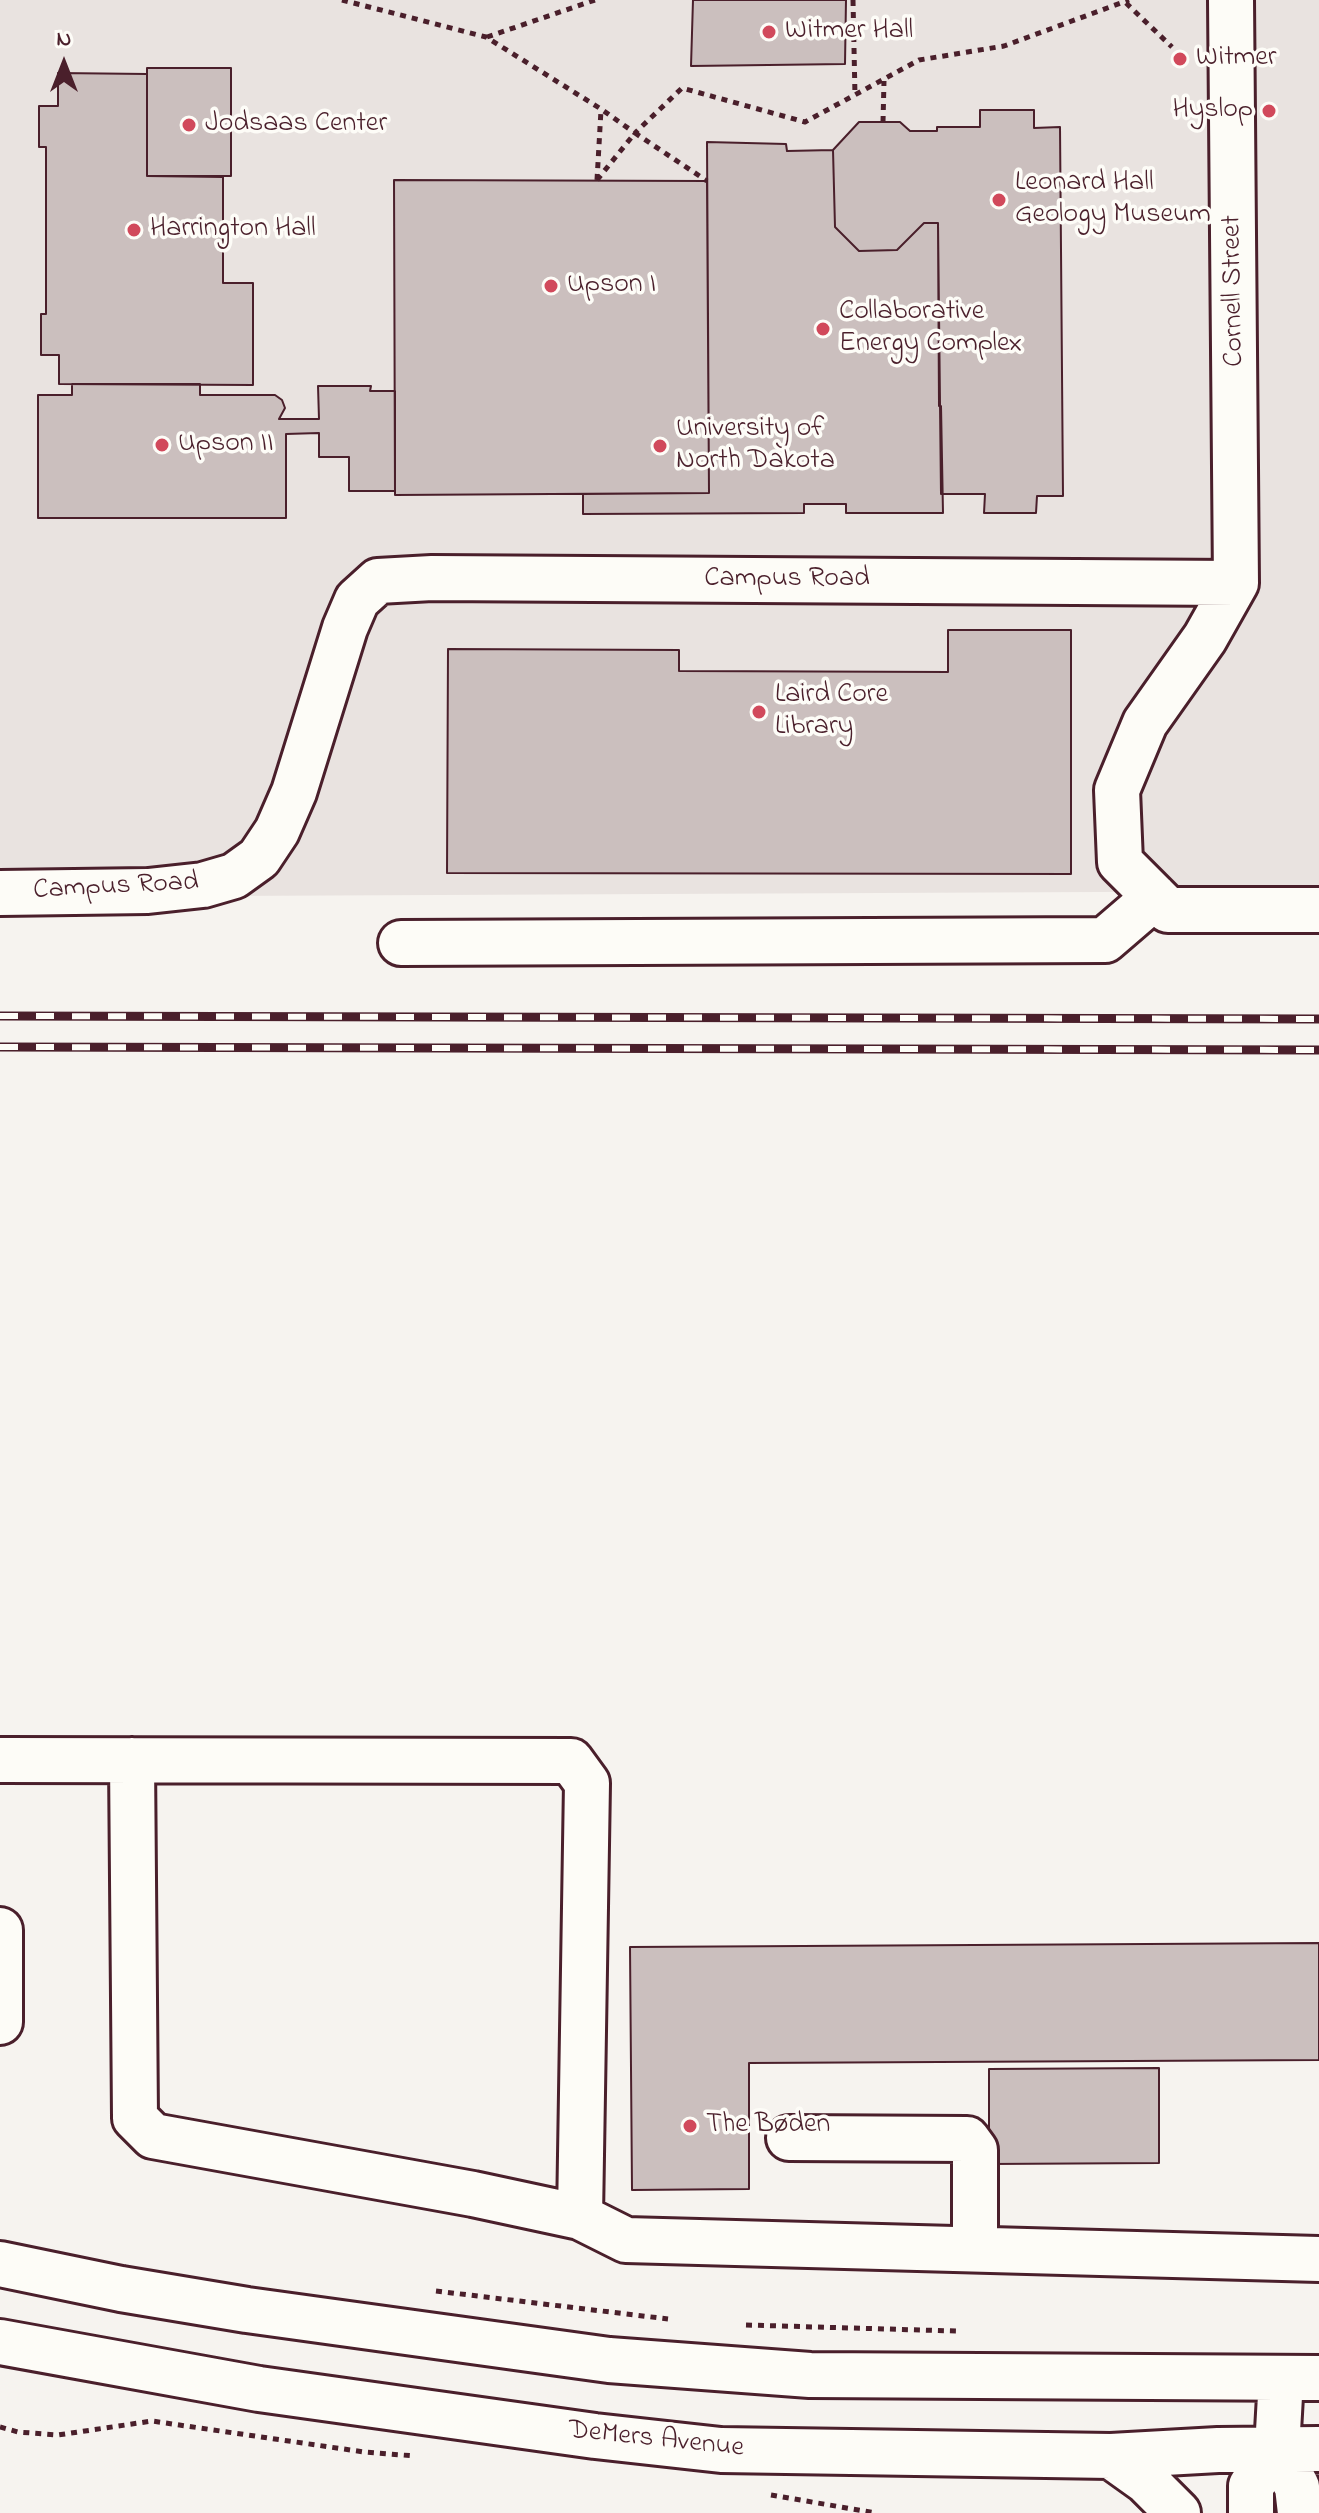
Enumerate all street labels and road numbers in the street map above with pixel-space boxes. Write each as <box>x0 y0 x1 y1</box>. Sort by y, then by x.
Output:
street label: Cornell Street <box>1217 215 1253 367</box>
street label: Campus Road <box>704 563 870 597</box>
street label: Campus Road <box>32 867 200 909</box>
street label: DeMers Avenue <box>567 2415 745 2467</box>

